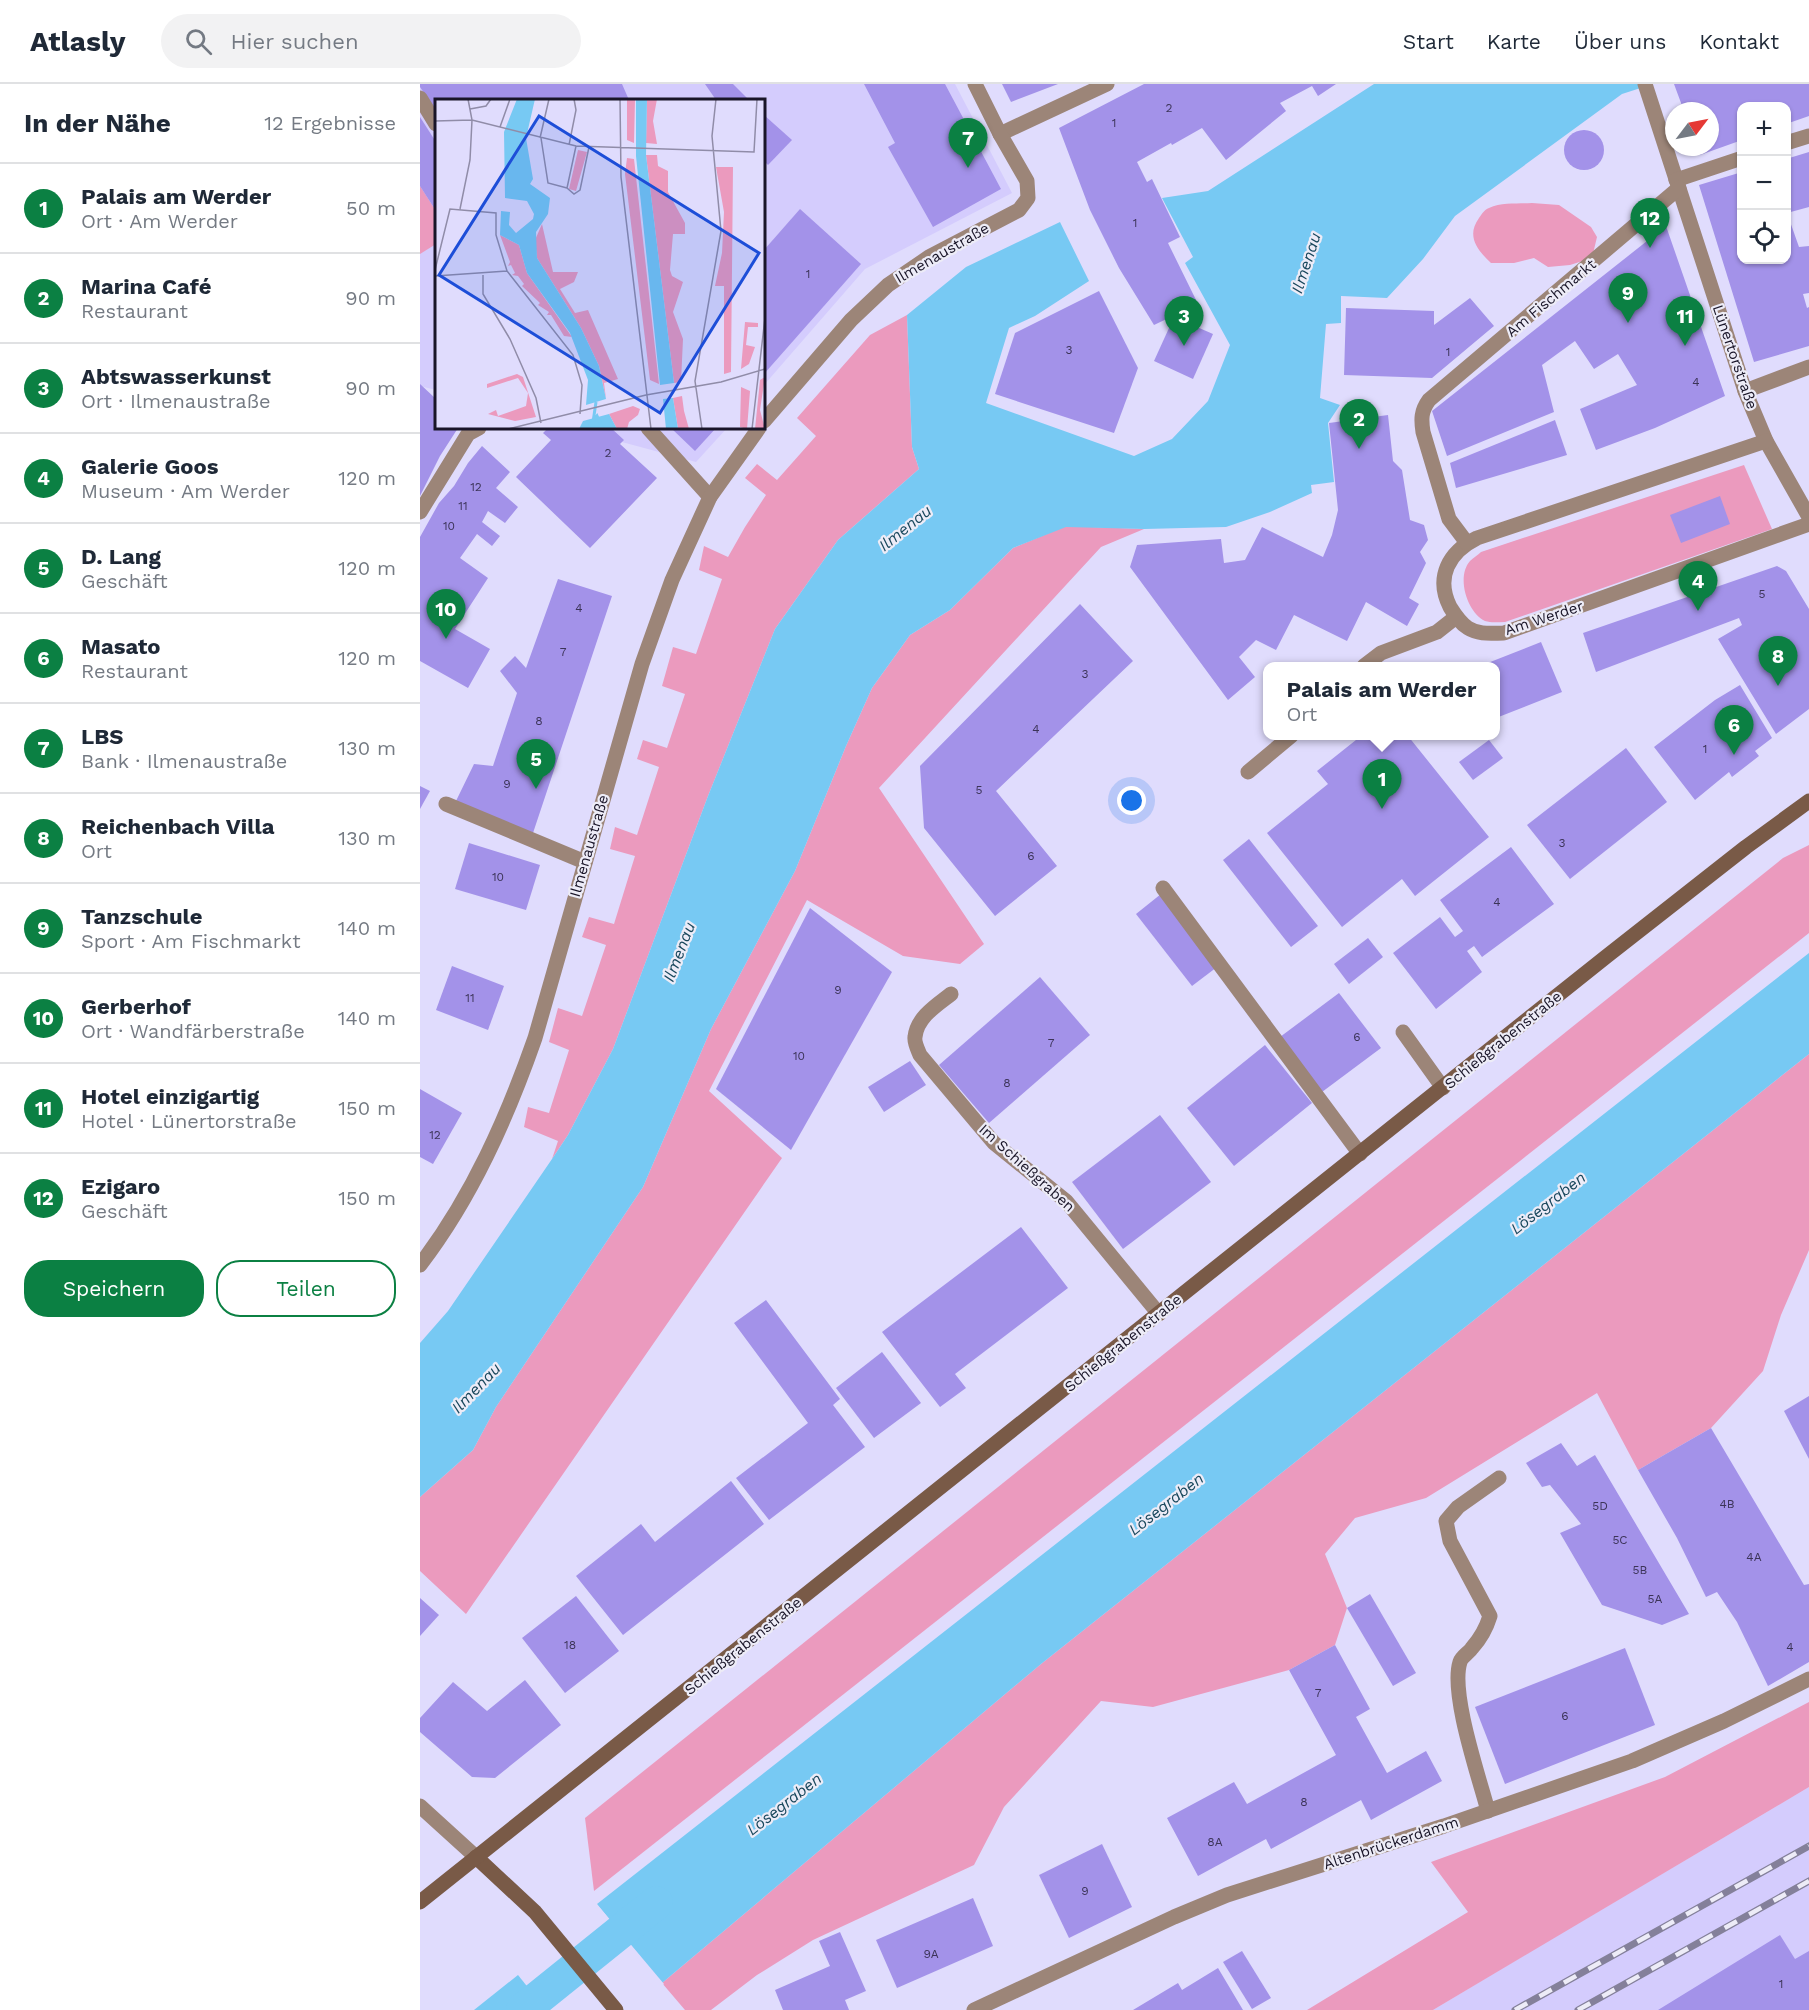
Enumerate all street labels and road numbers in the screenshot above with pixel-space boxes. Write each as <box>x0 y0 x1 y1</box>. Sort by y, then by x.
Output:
street label: Ilmenaustraße <box>892 219 992 287</box>
street label: Am Fischmarkt <box>1502 255 1600 341</box>
street label: Lünertorstraße <box>1709 302 1761 412</box>
street label: Am Werder <box>1502 597 1586 639</box>
street label: Ilmenaustraße <box>566 793 612 899</box>
street label: Schießgrabenstraße <box>1441 987 1565 1093</box>
street label: Im Schießgraben <box>975 1120 1079 1216</box>
street label: Schießgrabenstraße <box>1061 1290 1185 1396</box>
street label: Schießgrabenstraße <box>681 1593 805 1699</box>
street label: Altenbrückerdamm <box>1321 1813 1461 1873</box>

